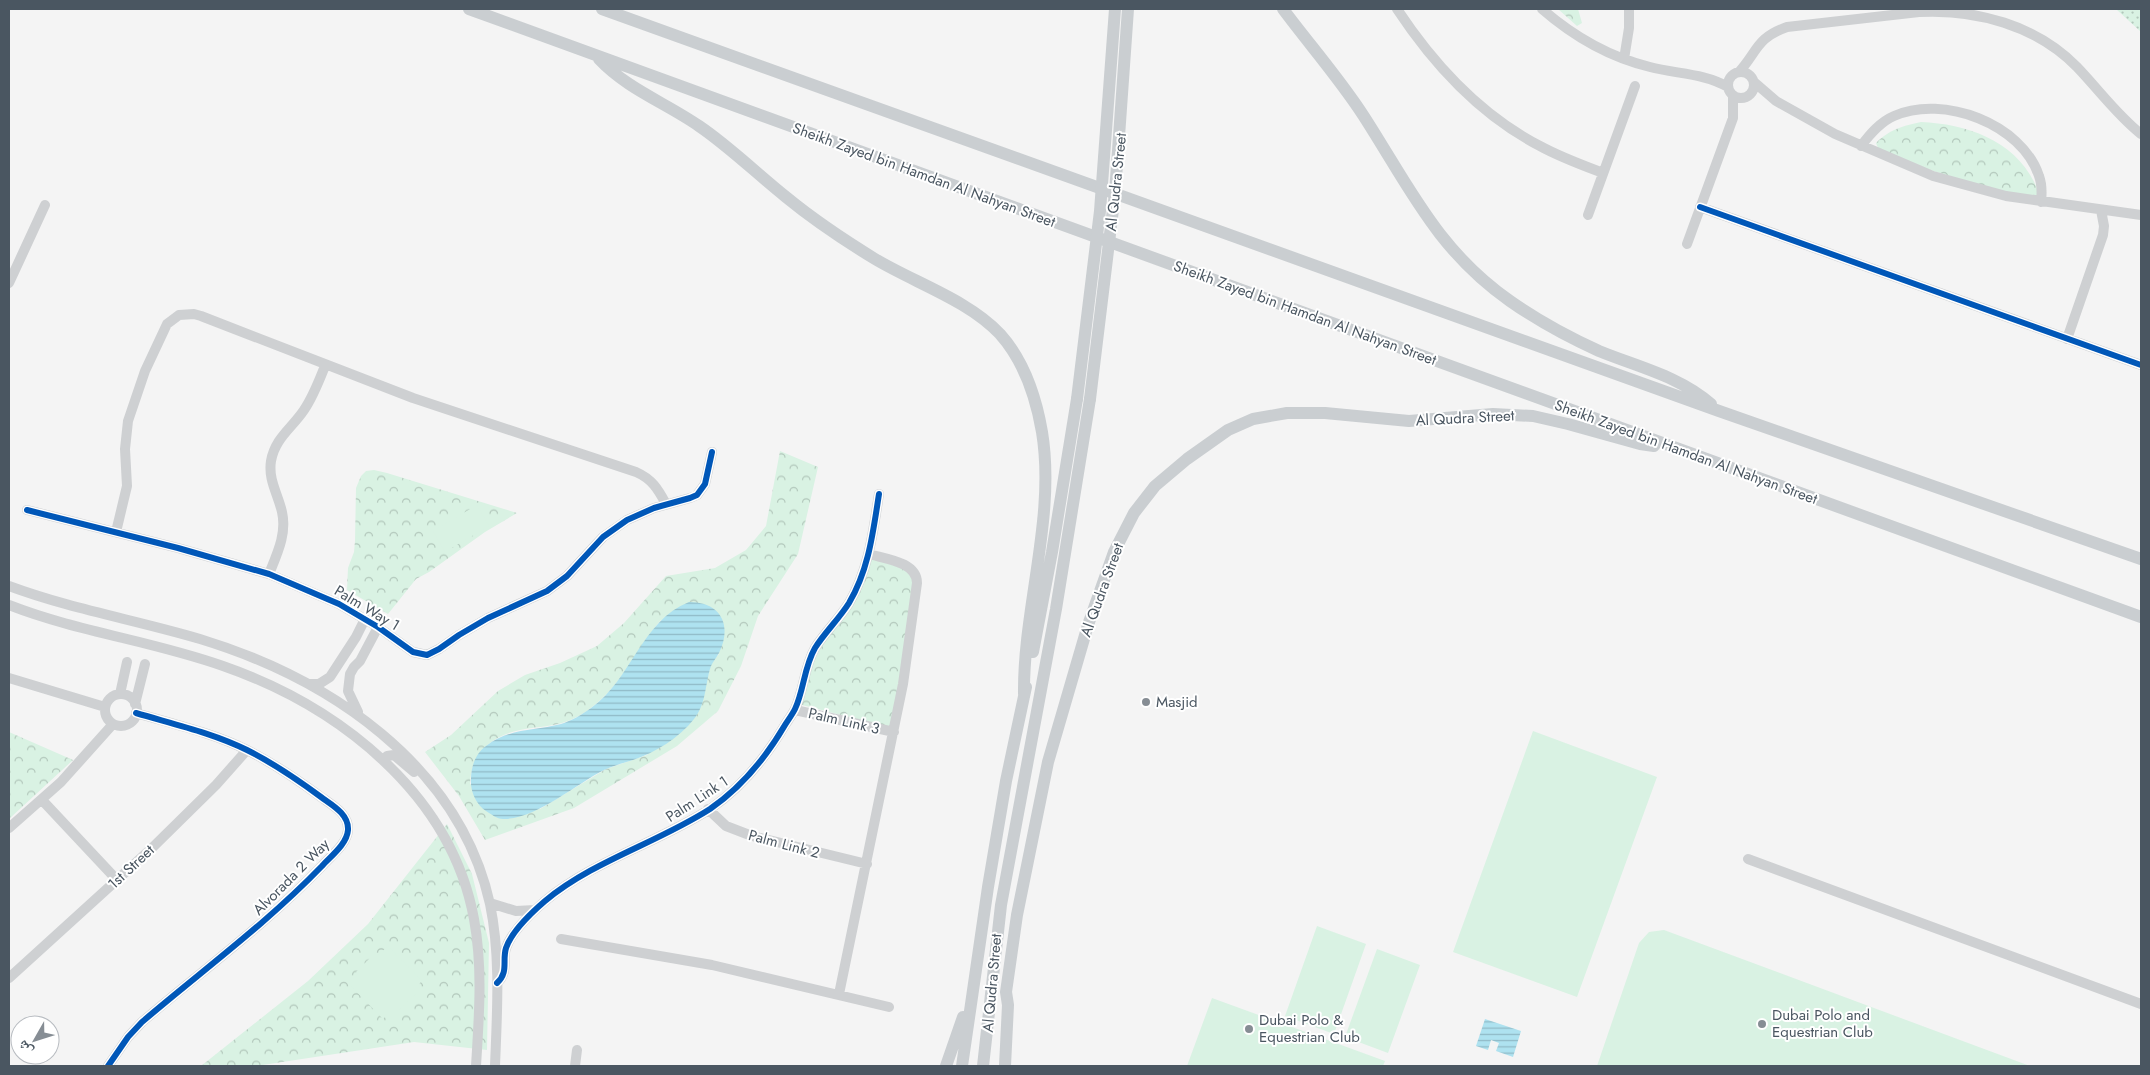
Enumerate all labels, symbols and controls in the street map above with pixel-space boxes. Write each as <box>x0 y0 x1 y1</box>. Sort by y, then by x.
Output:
street label: Sheikh Zayed bin Hamdan Al Nahyan Street <box>790 117 1059 233</box>
street label: Al Qudra Street <box>1100 131 1132 232</box>
street label: Sheikh Zayed bin Hamdan Al Nahyan Street <box>1171 255 1440 371</box>
street label: Sheikh Zayed bin Hamdan Al Nahyan Street <box>1552 394 1821 510</box>
street label: Al Qudra Street <box>1415 404 1515 432</box>
street label: Al Qudra Street <box>1075 539 1129 640</box>
street label: Palm Way 1 <box>330 580 404 636</box>
place label: Masjid <box>1156 691 1198 713</box>
marker: Masjid <box>1140 696 1152 708</box>
street label: Palm Link 3 <box>806 702 882 740</box>
street label: Palm Link 1 <box>661 770 733 828</box>
street label: Palm Link 2 <box>746 824 822 864</box>
street label: Alvorada 2 Way <box>248 833 335 920</box>
street label: 1st Street <box>103 839 160 894</box>
street label: Al Qudra Street <box>977 932 1007 1033</box>
place label: Dubai Polo and Equestrian Club <box>1772 1004 1873 1043</box>
place label: Dubai Polo & Equestrian Club <box>1259 1009 1360 1048</box>
north arrow <box>10 1015 60 1065</box>
marker: Dubai Polo and Equestrian Club <box>1756 1018 1768 1030</box>
marker: Dubai Polo & Equestrian Club <box>1243 1023 1255 1035</box>
text: ش <box>12 1036 37 1060</box>

